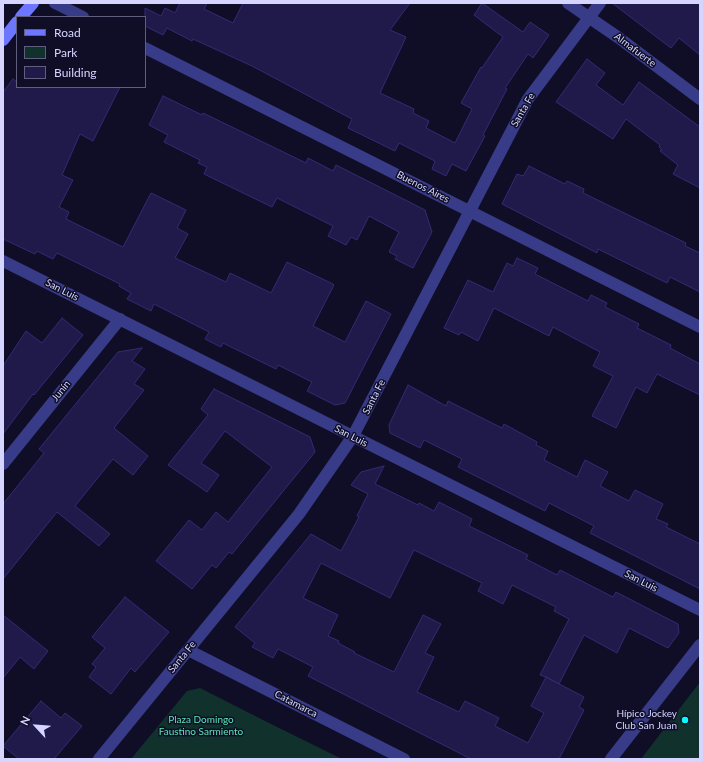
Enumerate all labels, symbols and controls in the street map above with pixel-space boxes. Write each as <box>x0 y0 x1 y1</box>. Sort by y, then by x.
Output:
legend <box>16 16 146 88</box>
text: Road <box>54 25 81 40</box>
street label: Almafuerte <box>612 30 658 70</box>
text: Park <box>54 45 77 60</box>
text: Building <box>54 65 97 80</box>
street label: Santa Fe <box>508 91 538 129</box>
street label: Buenos Aires <box>395 169 451 205</box>
street label: San Luis <box>43 277 81 303</box>
street label: Junín <box>49 378 73 404</box>
street label: Santa Fe <box>360 378 388 416</box>
street label: San Luis <box>332 423 370 449</box>
street label: San Luis <box>622 568 660 594</box>
street label: Santa Fe <box>166 639 198 675</box>
street label: Catamarca <box>273 688 319 720</box>
north arrow <box>16 706 56 746</box>
place label: Hípico Jockey Club San Juan <box>616 708 677 732</box>
text: N <box>17 714 32 727</box>
park label: Plaza Domingo Faustino Sarmiento <box>159 714 243 738</box>
marker: Hípico Jockey Club San Juan <box>680 715 690 725</box>

